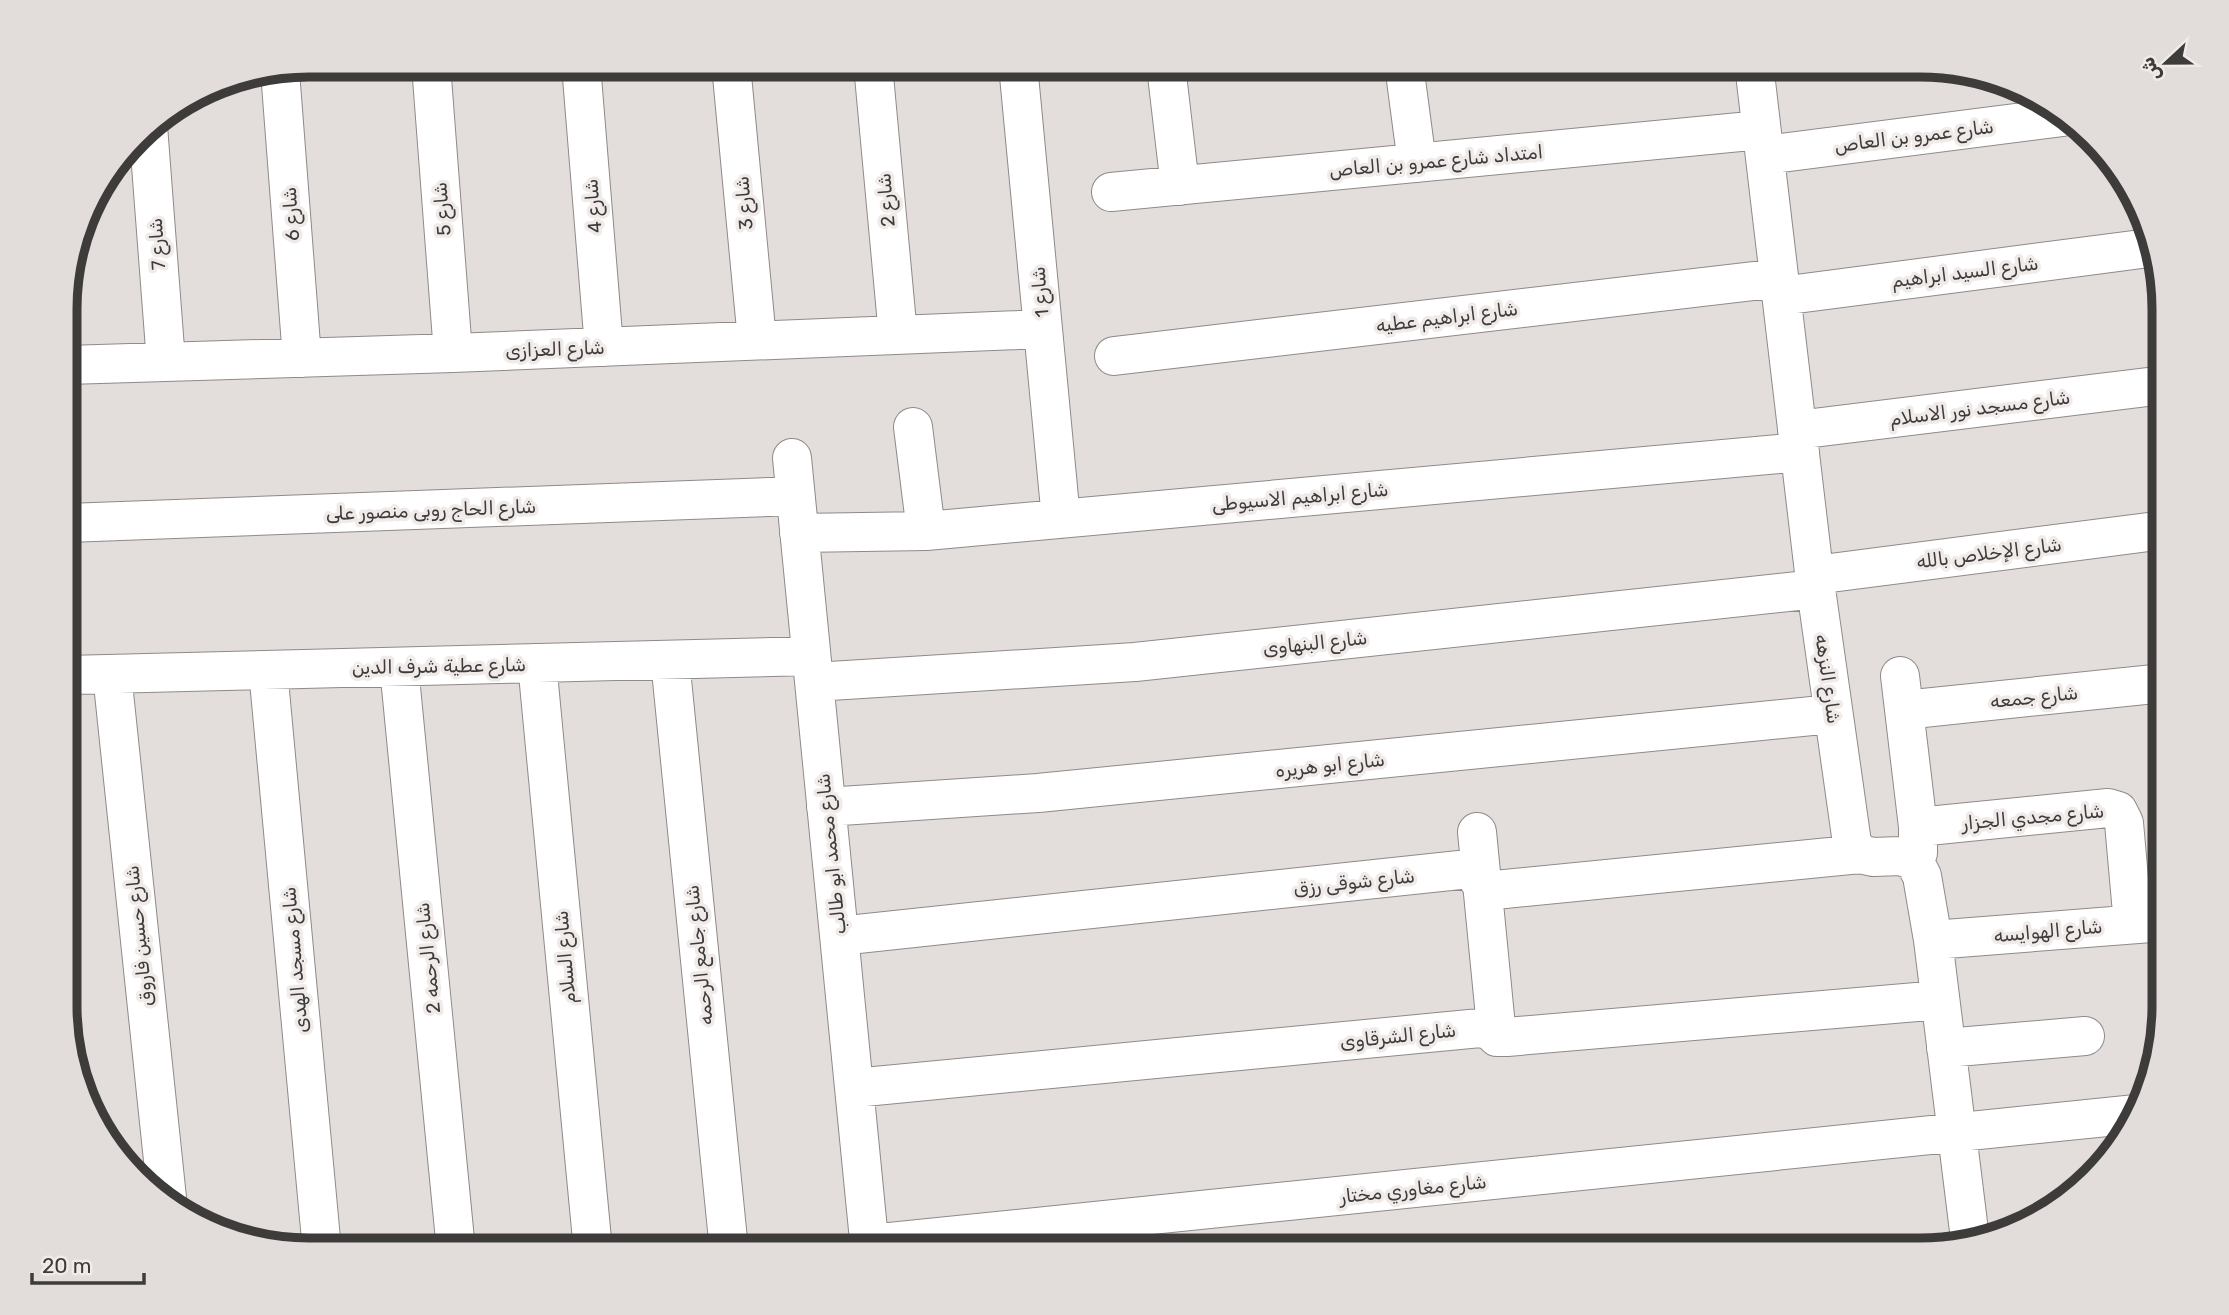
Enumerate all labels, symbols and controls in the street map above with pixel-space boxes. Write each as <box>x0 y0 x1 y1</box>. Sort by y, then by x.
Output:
north arrow <box>2131 28 2201 98</box>
text: ش <box>2136 54 2166 85</box>
street label: شارع عمرو بن العاص <box>1833 115 1995 159</box>
street label: امتداد شارع عمرو بن العاص <box>1328 140 1544 184</box>
street label: شارع 2 <box>872 172 902 228</box>
street label: شارع 3 <box>730 175 760 231</box>
street label: شارع 4 <box>579 178 609 234</box>
street label: شارع 5 <box>428 181 458 237</box>
street label: شارع 6 <box>278 186 306 242</box>
street label: شارع 7 <box>144 217 172 271</box>
street label: شارع السيد ابراهيم <box>1890 252 2040 294</box>
street label: شارع 1 <box>1026 266 1056 318</box>
street label: شارع ابراهيم عطيه <box>1375 297 1520 339</box>
street label: شارع العزازى <box>505 336 605 364</box>
street label: شارع مسجد نور الاسلام <box>1889 386 2072 432</box>
street label: شارع ابراهيم الاسيوطى <box>1211 478 1389 518</box>
street label: شارع الحاج روبى منصور على <box>325 495 537 527</box>
street label: شارع الإخلاص بالله <box>1915 533 2063 575</box>
street label: شارع البنهاوى <box>1262 626 1369 662</box>
street label: شارع النزهه <box>1808 633 1846 726</box>
street label: شارع عطية شرف الدين <box>352 653 526 681</box>
street label: شارع جمعه <box>1989 681 2079 715</box>
street label: شارع ابو هريره <box>1274 748 1386 784</box>
street label: شارع محمد ابو طالب <box>811 772 853 936</box>
street label: شارع مجدي الجزار <box>1960 799 2105 837</box>
street label: شارع حسين فاروق <box>120 864 160 1008</box>
street label: شارع شوقى رزق <box>1292 864 1416 902</box>
street label: شارع جامع الرحمه <box>680 883 720 1026</box>
street label: شارع مسجد الهدى <box>277 886 315 1034</box>
street label: شارع الرحمه 2 <box>411 901 447 1015</box>
street label: شارع السلام <box>549 909 583 1004</box>
street label: شارع الهوايسه <box>1993 915 2104 949</box>
street label: شارع الشرقاوى <box>1339 1018 1457 1056</box>
street label: شارع مغاوري مختار <box>1337 1170 1488 1210</box>
scale bar <box>32 1242 144 1286</box>
text: 20 m <box>42 1253 91 1278</box>

